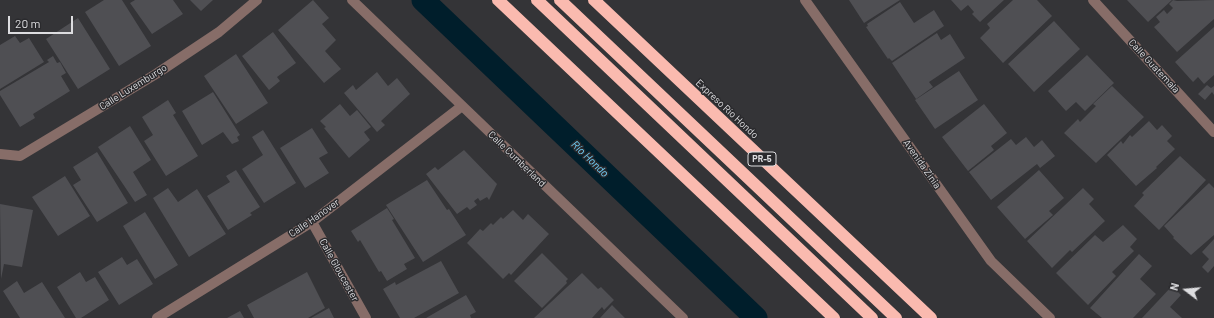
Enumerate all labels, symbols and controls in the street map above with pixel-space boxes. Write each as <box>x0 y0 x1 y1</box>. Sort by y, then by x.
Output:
scale bar <box>10 8 75 34</box>
text: 20 m <box>15 16 41 30</box>
street label: Calle Guatemala <box>1126 37 1182 95</box>
street label: Calle Luxemburgo <box>97 61 169 113</box>
street label: Expreso Río Hondo <box>693 77 761 141</box>
street label: Calle Cumberland <box>486 129 548 189</box>
street label: Avenida Zinia <box>901 137 943 191</box>
water label: Río Hondo <box>569 138 611 180</box>
road number: PR-5 <box>748 152 776 166</box>
street label: Calle Hanover <box>286 196 342 240</box>
street label: Calle Gloucester <box>317 237 361 303</box>
north arrow <box>1166 270 1206 310</box>
text: N <box>1167 281 1181 292</box>

